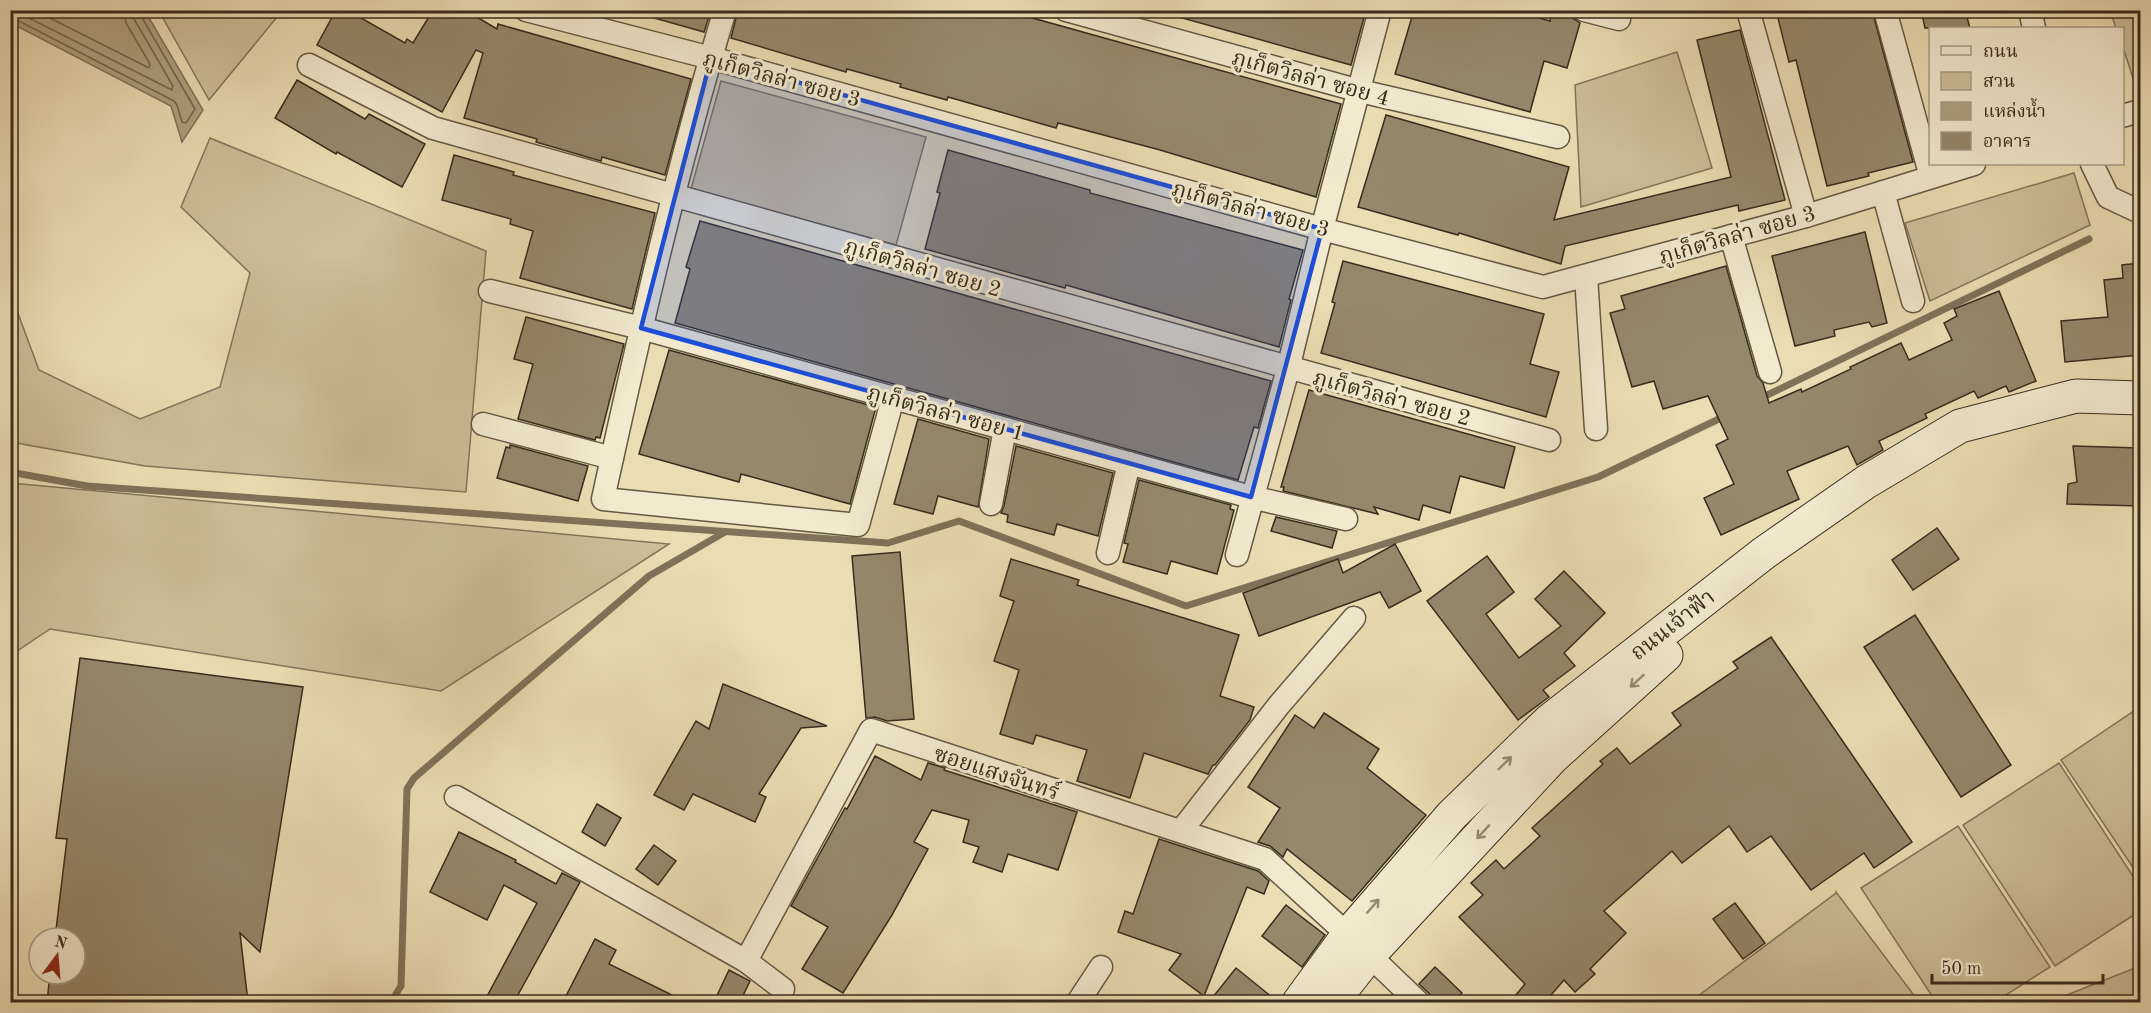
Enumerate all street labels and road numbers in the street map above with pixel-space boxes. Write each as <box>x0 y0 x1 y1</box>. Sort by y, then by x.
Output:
street label: ภูเก็ตวิลล่า ซอย 4 <box>1229 45 1392 112</box>
street label: ภูเก็ตวิลล่า ซอย 3 <box>700 46 863 113</box>
street label: ภูเก็ตวิลล่า ซอย 3 <box>1169 176 1332 243</box>
street label: ภูเก็ตวิลล่า ซอย 3 <box>1656 201 1819 270</box>
street label: ภูเก็ตวิลล่า ซอย 2 <box>841 234 1004 303</box>
street label: ภูเก็ตวิลล่า ซอย 2 <box>1310 365 1473 432</box>
street label: ภูเก็ตวิลล่า ซอย 1 <box>864 380 1027 447</box>
street label: ถนนเจ้าฟ้า <box>1626 585 1719 665</box>
street label: ซอยแสงจันทร์ <box>931 740 1063 805</box>

